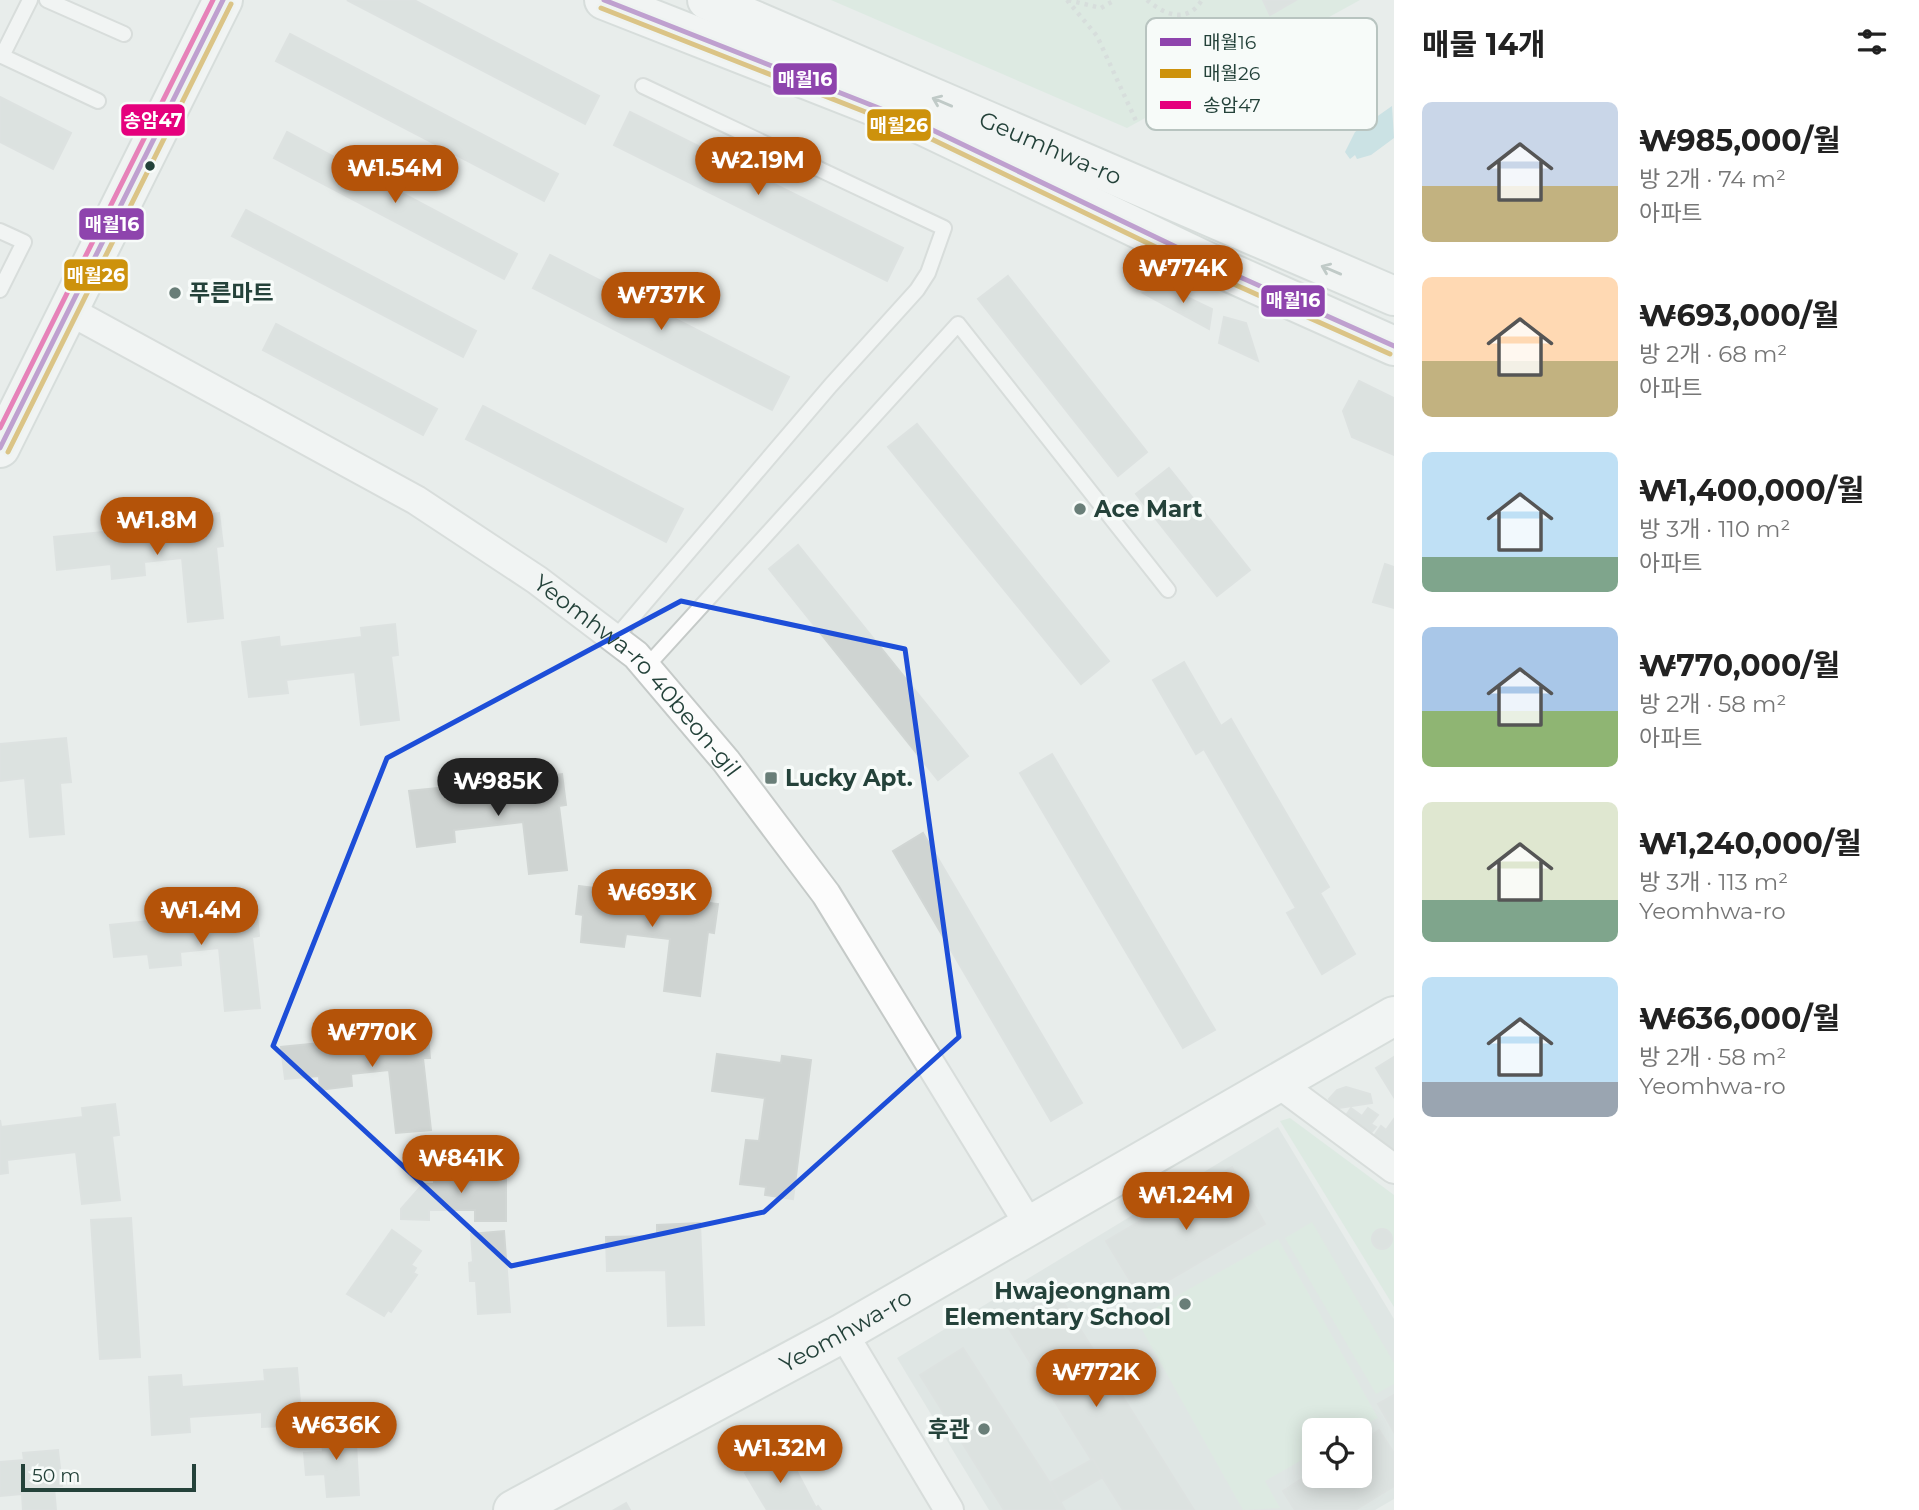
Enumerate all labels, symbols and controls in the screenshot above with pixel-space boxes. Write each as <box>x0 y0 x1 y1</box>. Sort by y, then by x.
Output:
legend <box>1146 18 1377 130</box>
icon: filters <box>1853 23 1891 61</box>
text: 매물 14개 <box>1422 26 1546 63</box>
text: 매월16 <box>1203 31 1256 54</box>
line badge: 매월16 <box>772 62 838 96</box>
text: 매월26 <box>1203 62 1260 85</box>
text: 매월16 <box>778 68 832 91</box>
one-way arrow <box>932 94 954 107</box>
text: 송암47 <box>1203 94 1261 117</box>
line badge: 송암47 <box>120 103 186 137</box>
street label: Geumhwa-ro <box>975 105 1126 191</box>
line badge: 매월26 <box>866 108 932 142</box>
text: 송암47 <box>123 109 183 132</box>
text: 매월26 <box>870 114 928 137</box>
text: ₩985,000/월 <box>1639 122 1841 159</box>
icon: home <box>1478 130 1562 214</box>
pin: ₩2.19M <box>701 138 815 197</box>
pin: ₩1.54M <box>338 146 452 205</box>
text: ₩2.19M <box>711 146 805 174</box>
text: ₩1.54M <box>347 154 443 182</box>
unlabelled marker <box>143 159 157 173</box>
text: 방 2개 · 74 m² <box>1639 165 1786 193</box>
text: 아파트 <box>1639 199 1702 227</box>
line badge: 매월16 <box>78 207 145 241</box>
text: 매월16 <box>85 213 139 236</box>
pin: ₩774K <box>1134 246 1232 305</box>
text: ₩774K <box>1139 254 1227 282</box>
line badge: 매월26 <box>63 258 129 292</box>
one-way arrow <box>1321 262 1343 275</box>
text: 매월26 <box>67 264 125 287</box>
pin: ₩737K <box>612 272 710 332</box>
place label: 푸른마트 <box>189 279 274 307</box>
text: ₩737K <box>617 281 705 309</box>
line badge: 매월16 <box>1260 284 1326 318</box>
marker: 푸른마트 <box>167 285 183 301</box>
text: 매월16 <box>1266 289 1320 312</box>
text: ₩693,000/월 <box>1639 297 1839 334</box>
icon: home <box>1478 305 1562 389</box>
text: 방 2개 · 68 m² <box>1639 340 1787 368</box>
text: 아파트 <box>1639 374 1702 402</box>
text: ₩1,400,000/월 <box>1639 472 1864 509</box>
icon: home <box>1478 480 1562 564</box>
place label: Ace Mart <box>1093 495 1202 523</box>
pin: ₩1.8M <box>108 498 206 557</box>
marker: Ace Mart <box>1072 501 1088 517</box>
text: ₩1.8M <box>116 506 198 534</box>
text: 방 3개 · 110 m² <box>1639 515 1790 543</box>
text: 아파트 <box>1639 549 1702 577</box>
street label: Yeomhwa-ro 40beon-gil <box>528 569 747 782</box>
text: ₩770,000/월 <box>1639 647 1840 684</box>
icon: home <box>1478 655 1562 739</box>
text: 방 2개 · 58 m² <box>1639 690 1786 718</box>
text: 아파트 <box>1639 724 1702 752</box>
pin: ₩985K <box>449 758 547 818</box>
place label: Lucky Apt. <box>785 764 913 792</box>
text: ₩985K <box>453 767 543 795</box>
marker: Lucky Apt. <box>763 770 779 786</box>
text: ₩1,240,000/월 <box>1639 825 1862 862</box>
icon: home <box>1478 830 1562 914</box>
text: 방 3개 · 113 m² <box>1639 868 1788 896</box>
pin: ₩693K <box>603 870 701 929</box>
text: ₩693K <box>608 878 696 906</box>
pin: ₩1.4M <box>152 888 250 947</box>
text: ₩1.4M <box>160 896 242 924</box>
text: Yeomhwa-ro <box>1639 897 1786 925</box>
text: ₩636,000/월 <box>1639 1000 1840 1037</box>
icon: home <box>1478 1005 1562 1089</box>
pin: ₩770K <box>323 1010 421 1069</box>
text: ₩770K <box>327 1018 417 1046</box>
text: 방 2개 · 58 m² <box>1639 1043 1786 1071</box>
text: Yeomhwa-ro <box>1639 1072 1786 1100</box>
pin: ₩841K <box>412 1136 510 1195</box>
text: ₩841K <box>418 1144 504 1172</box>
pin: ₩1.24M <box>1129 1172 1243 1232</box>
text: ₩1.24M <box>1138 1181 1234 1209</box>
place label: Hwajeongnam Elementary School <box>944 1277 1171 1331</box>
street label: Yeomhwa-ro <box>775 1282 917 1378</box>
marker: Hwajeongnam Elementary School <box>1177 1296 1193 1312</box>
pin: ₩772K <box>1047 1350 1145 1409</box>
text: ₩772K <box>1052 1358 1140 1386</box>
pin: ₩636K <box>287 1402 385 1462</box>
text: ₩636K <box>292 1411 380 1439</box>
place label: 후관 <box>928 1415 970 1443</box>
map controls <box>1302 1418 1372 1488</box>
button: locate <box>1302 1418 1372 1488</box>
marker: 후관 <box>976 1421 992 1437</box>
pin: ₩1.32M <box>723 1426 837 1485</box>
text: ₩1.32M <box>734 1434 827 1462</box>
scale bar <box>21 1461 196 1493</box>
text: 50 m <box>32 1464 80 1487</box>

